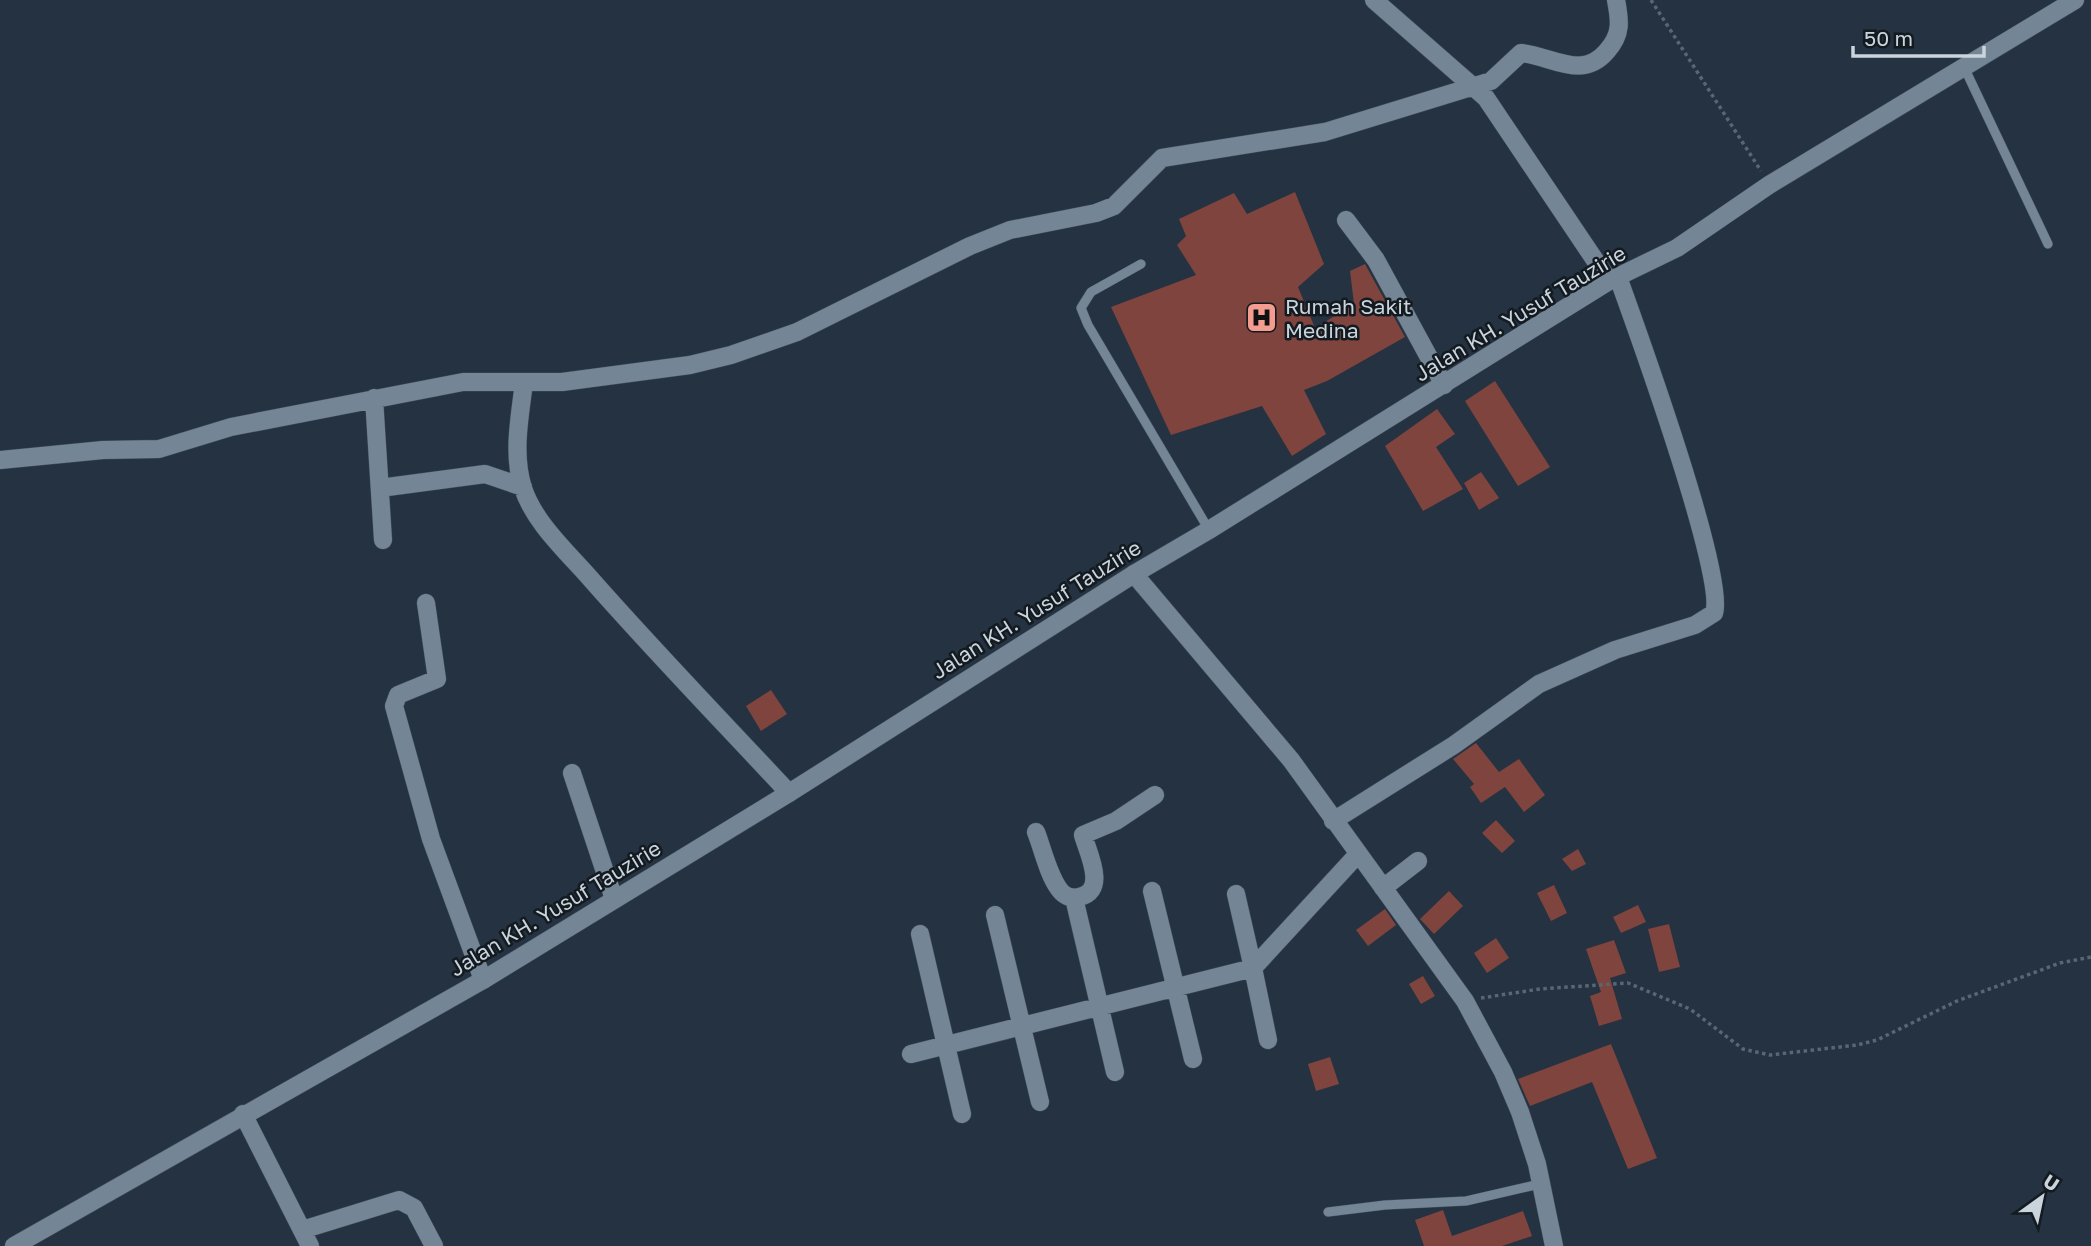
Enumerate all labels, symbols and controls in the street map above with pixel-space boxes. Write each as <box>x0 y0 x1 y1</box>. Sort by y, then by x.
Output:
scale bar <box>1853 14 1984 58</box>
text: 50 m <box>1864 25 1913 51</box>
street label: Jalan KH. Yusuf Tauzirie <box>1410 240 1630 386</box>
place label: Rumah Sakit Medina <box>1285 293 1411 343</box>
hospital icon: Rumah Sakit Medina <box>1245 301 1279 335</box>
street label: Jalan KH. Yusuf Tauzirie <box>927 534 1145 684</box>
street label: Jalan KH. Yusuf Tauzirie <box>445 835 665 981</box>
north arrow <box>2007 1162 2077 1232</box>
text: U <box>2039 1169 2064 1196</box>

